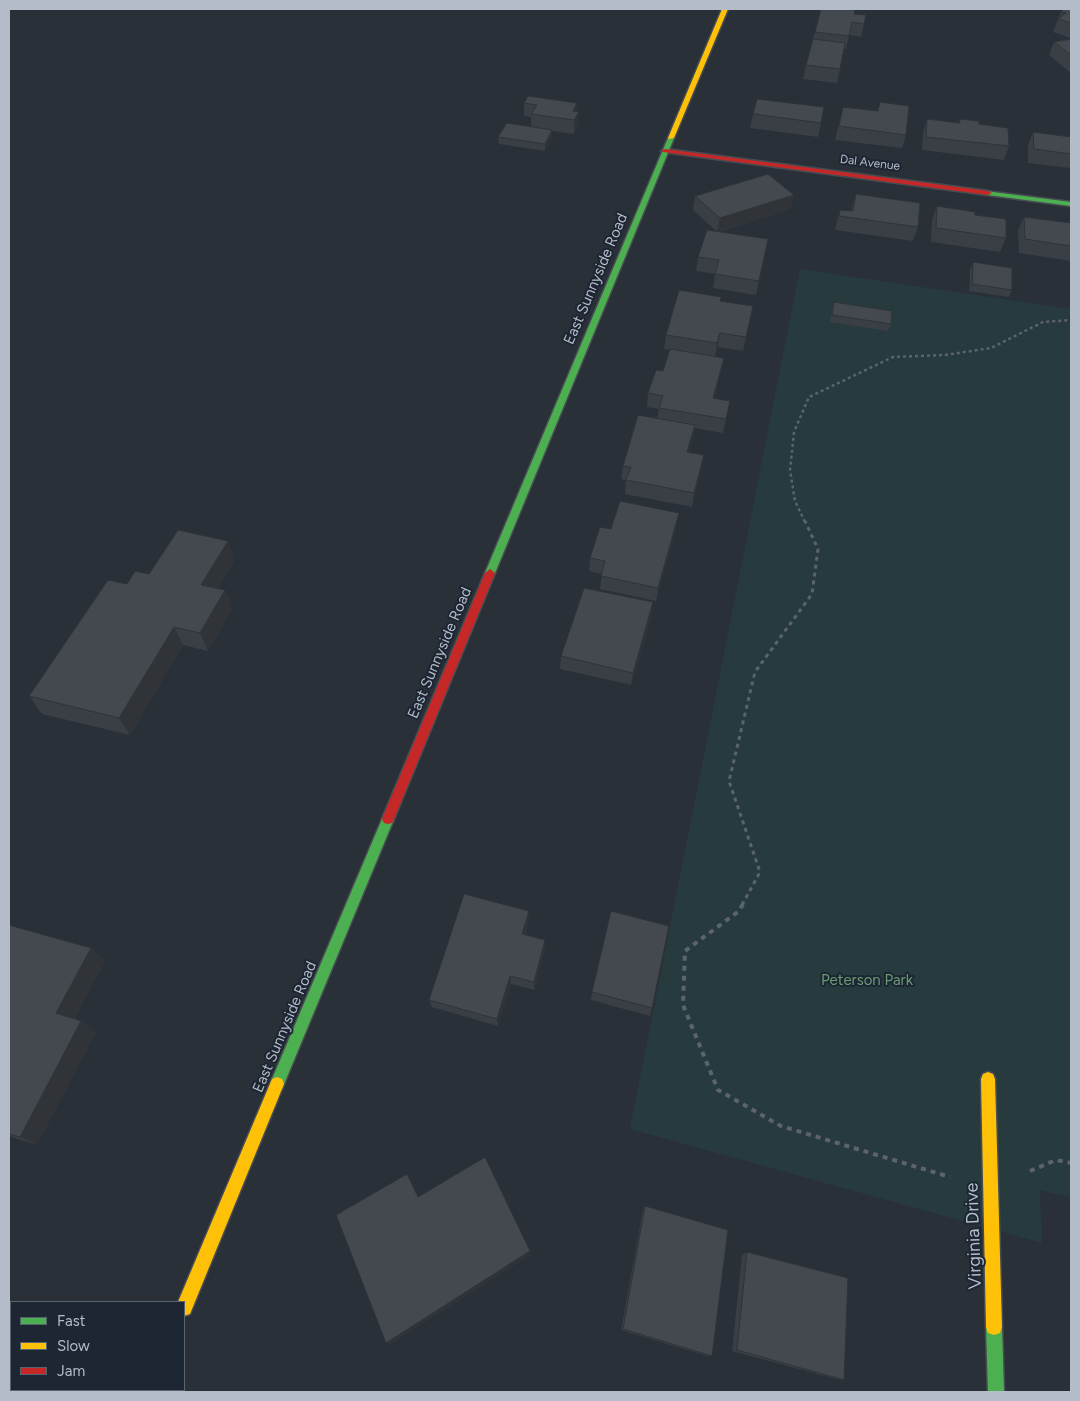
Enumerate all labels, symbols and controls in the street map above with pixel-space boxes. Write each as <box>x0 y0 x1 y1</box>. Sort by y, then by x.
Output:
street label: Dal Avenue <box>839 152 901 174</box>
street label: East Sunnyside Road <box>560 211 632 347</box>
street label: East Sunnyside Road <box>404 585 476 721</box>
street label: East Sunnyside Road <box>249 959 321 1095</box>
park label: Peterson Park <box>821 972 913 990</box>
street label: Virginia Drive <box>961 1182 987 1290</box>
legend <box>10 1301 185 1391</box>
text: Fast <box>57 1312 85 1330</box>
text: Slow <box>57 1337 90 1355</box>
text: Jam <box>57 1362 85 1380</box>

